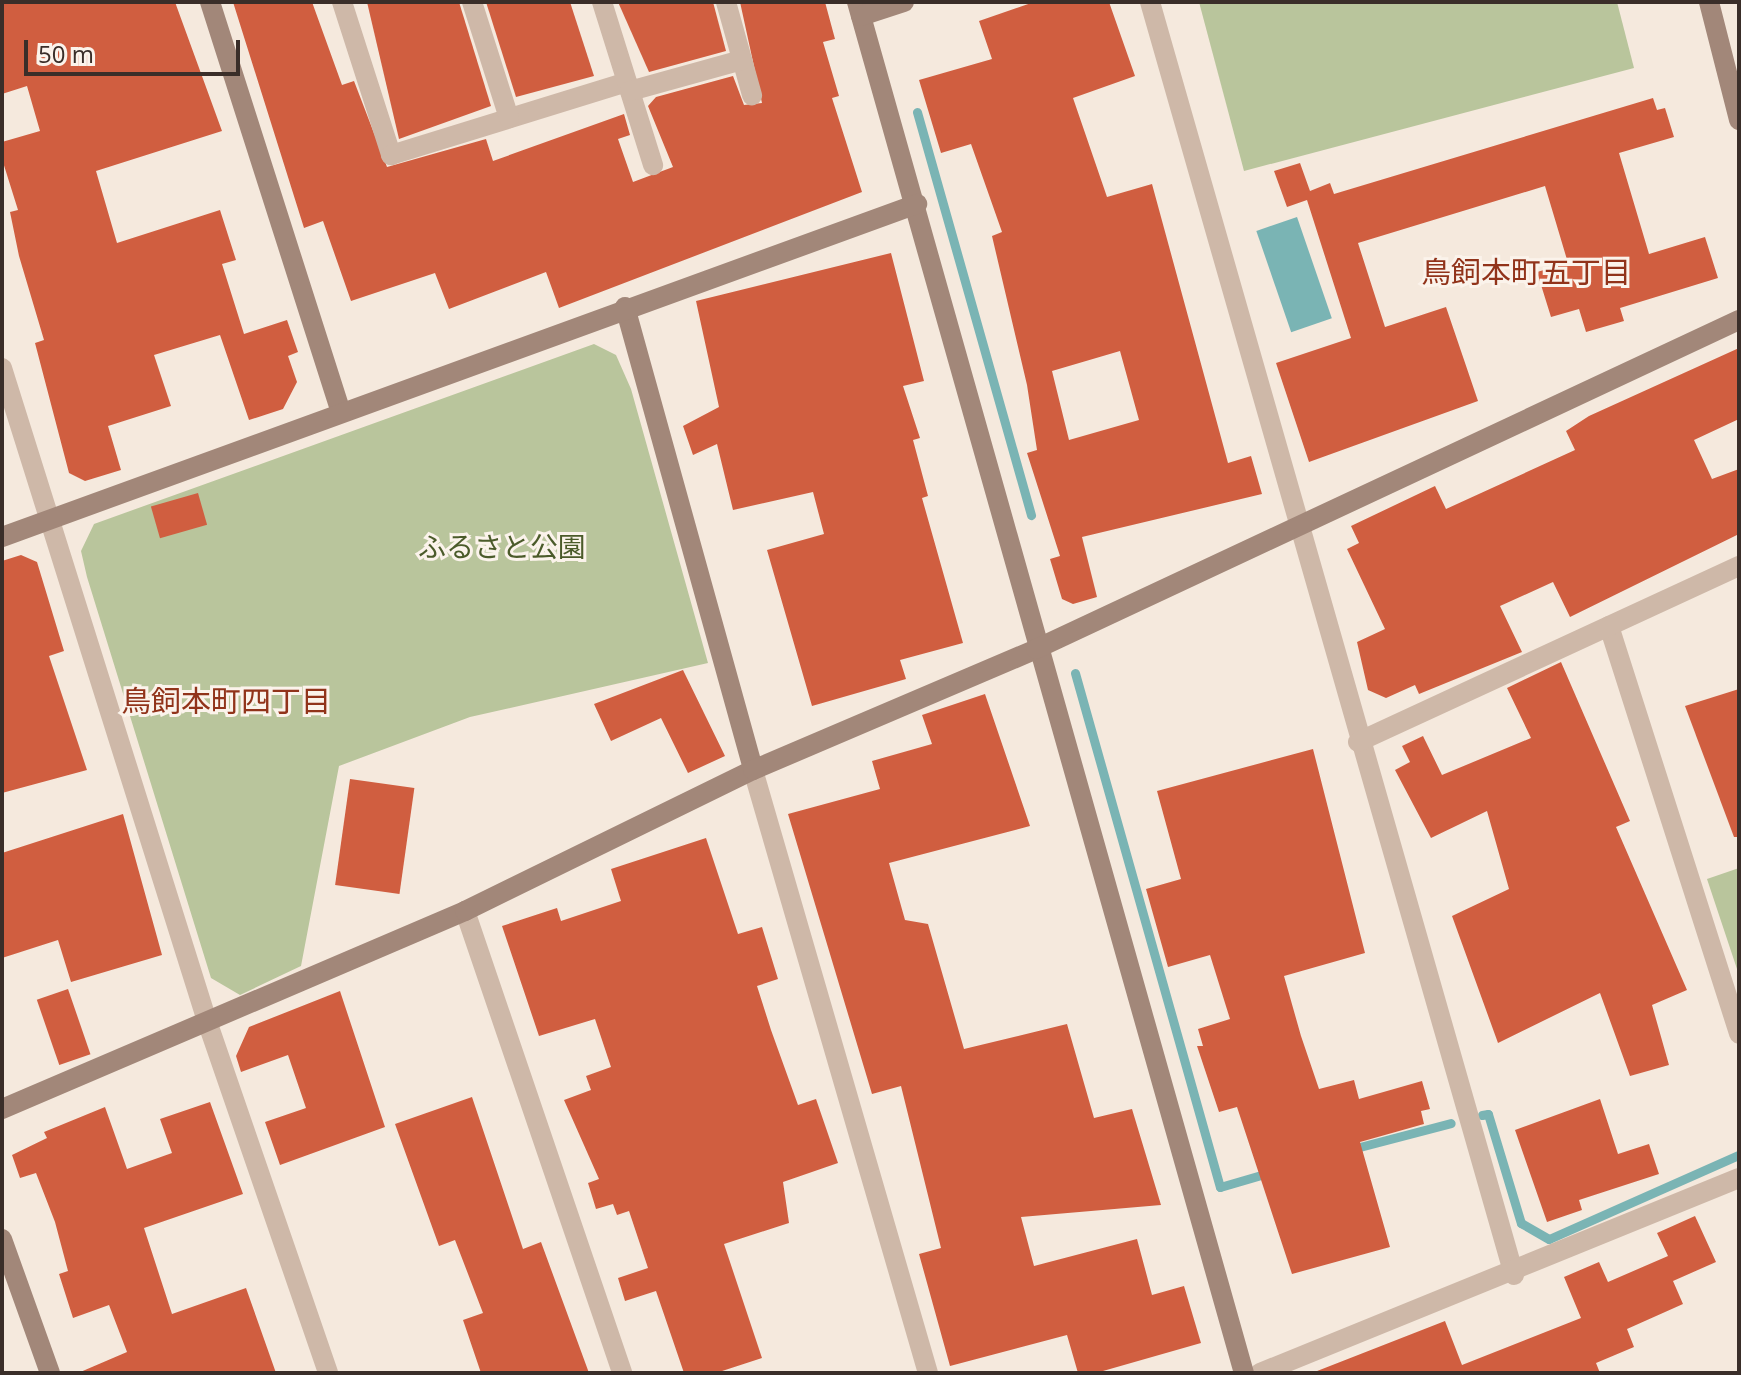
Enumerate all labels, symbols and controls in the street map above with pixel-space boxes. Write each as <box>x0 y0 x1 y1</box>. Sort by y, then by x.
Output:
scale bar <box>28 24 244 74</box>
text: 50 m <box>38 37 94 70</box>
district label: 鳥飼本町五丁目 <box>1421 254 1631 290</box>
park label: ふるさと公園 <box>418 529 586 563</box>
district label: 鳥飼本町四丁目 <box>121 683 331 719</box>

